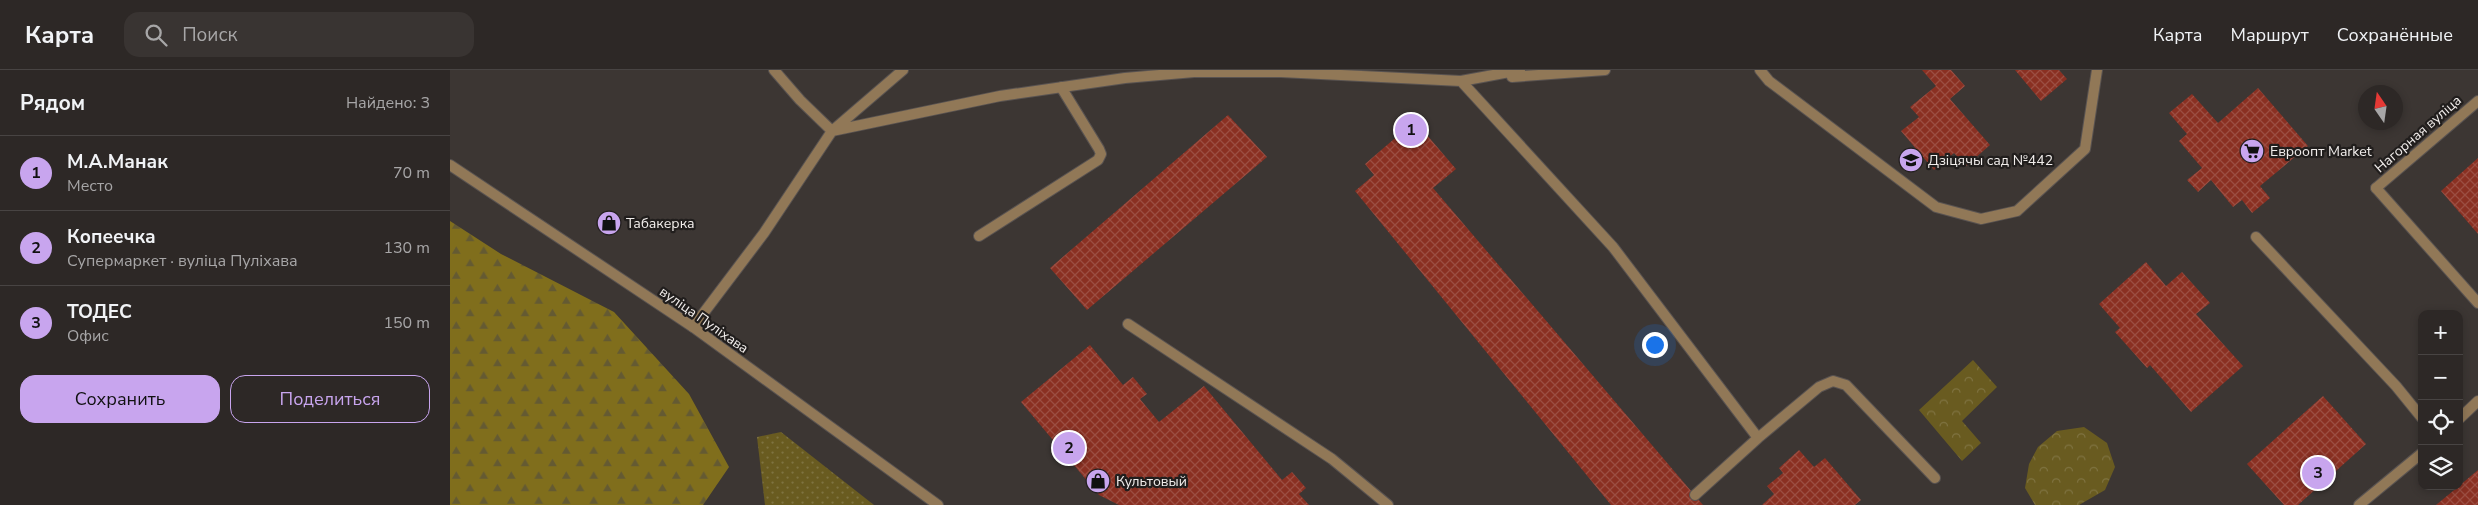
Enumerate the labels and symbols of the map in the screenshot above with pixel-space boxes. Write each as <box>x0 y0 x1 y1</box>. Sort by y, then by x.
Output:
north arrow <box>2358 85 2403 130</box>
street label: Нагорная вуліца <box>2371 91 2465 177</box>
pin: 1 <box>1395 111 1427 149</box>
supermarket icon: Евроопт Market <box>2239 138 2265 164</box>
place label: Евроопт Market <box>2270 142 2372 161</box>
school or university icon: Дзіцячы сад №442 <box>1898 147 1924 173</box>
place label: Дзіцячы сад №442 <box>1928 151 2053 170</box>
shop icon: Табакерка <box>596 210 622 236</box>
place label: Табакерка <box>626 214 695 233</box>
street label: вуліца Пуліхава <box>656 282 752 358</box>
your location <box>1642 332 1668 358</box>
pin: 2 <box>1053 429 1085 467</box>
pin: 3 <box>2302 454 2334 492</box>
shop icon: Культовый <box>1085 468 1111 494</box>
place label: Культовый <box>1116 472 1187 491</box>

